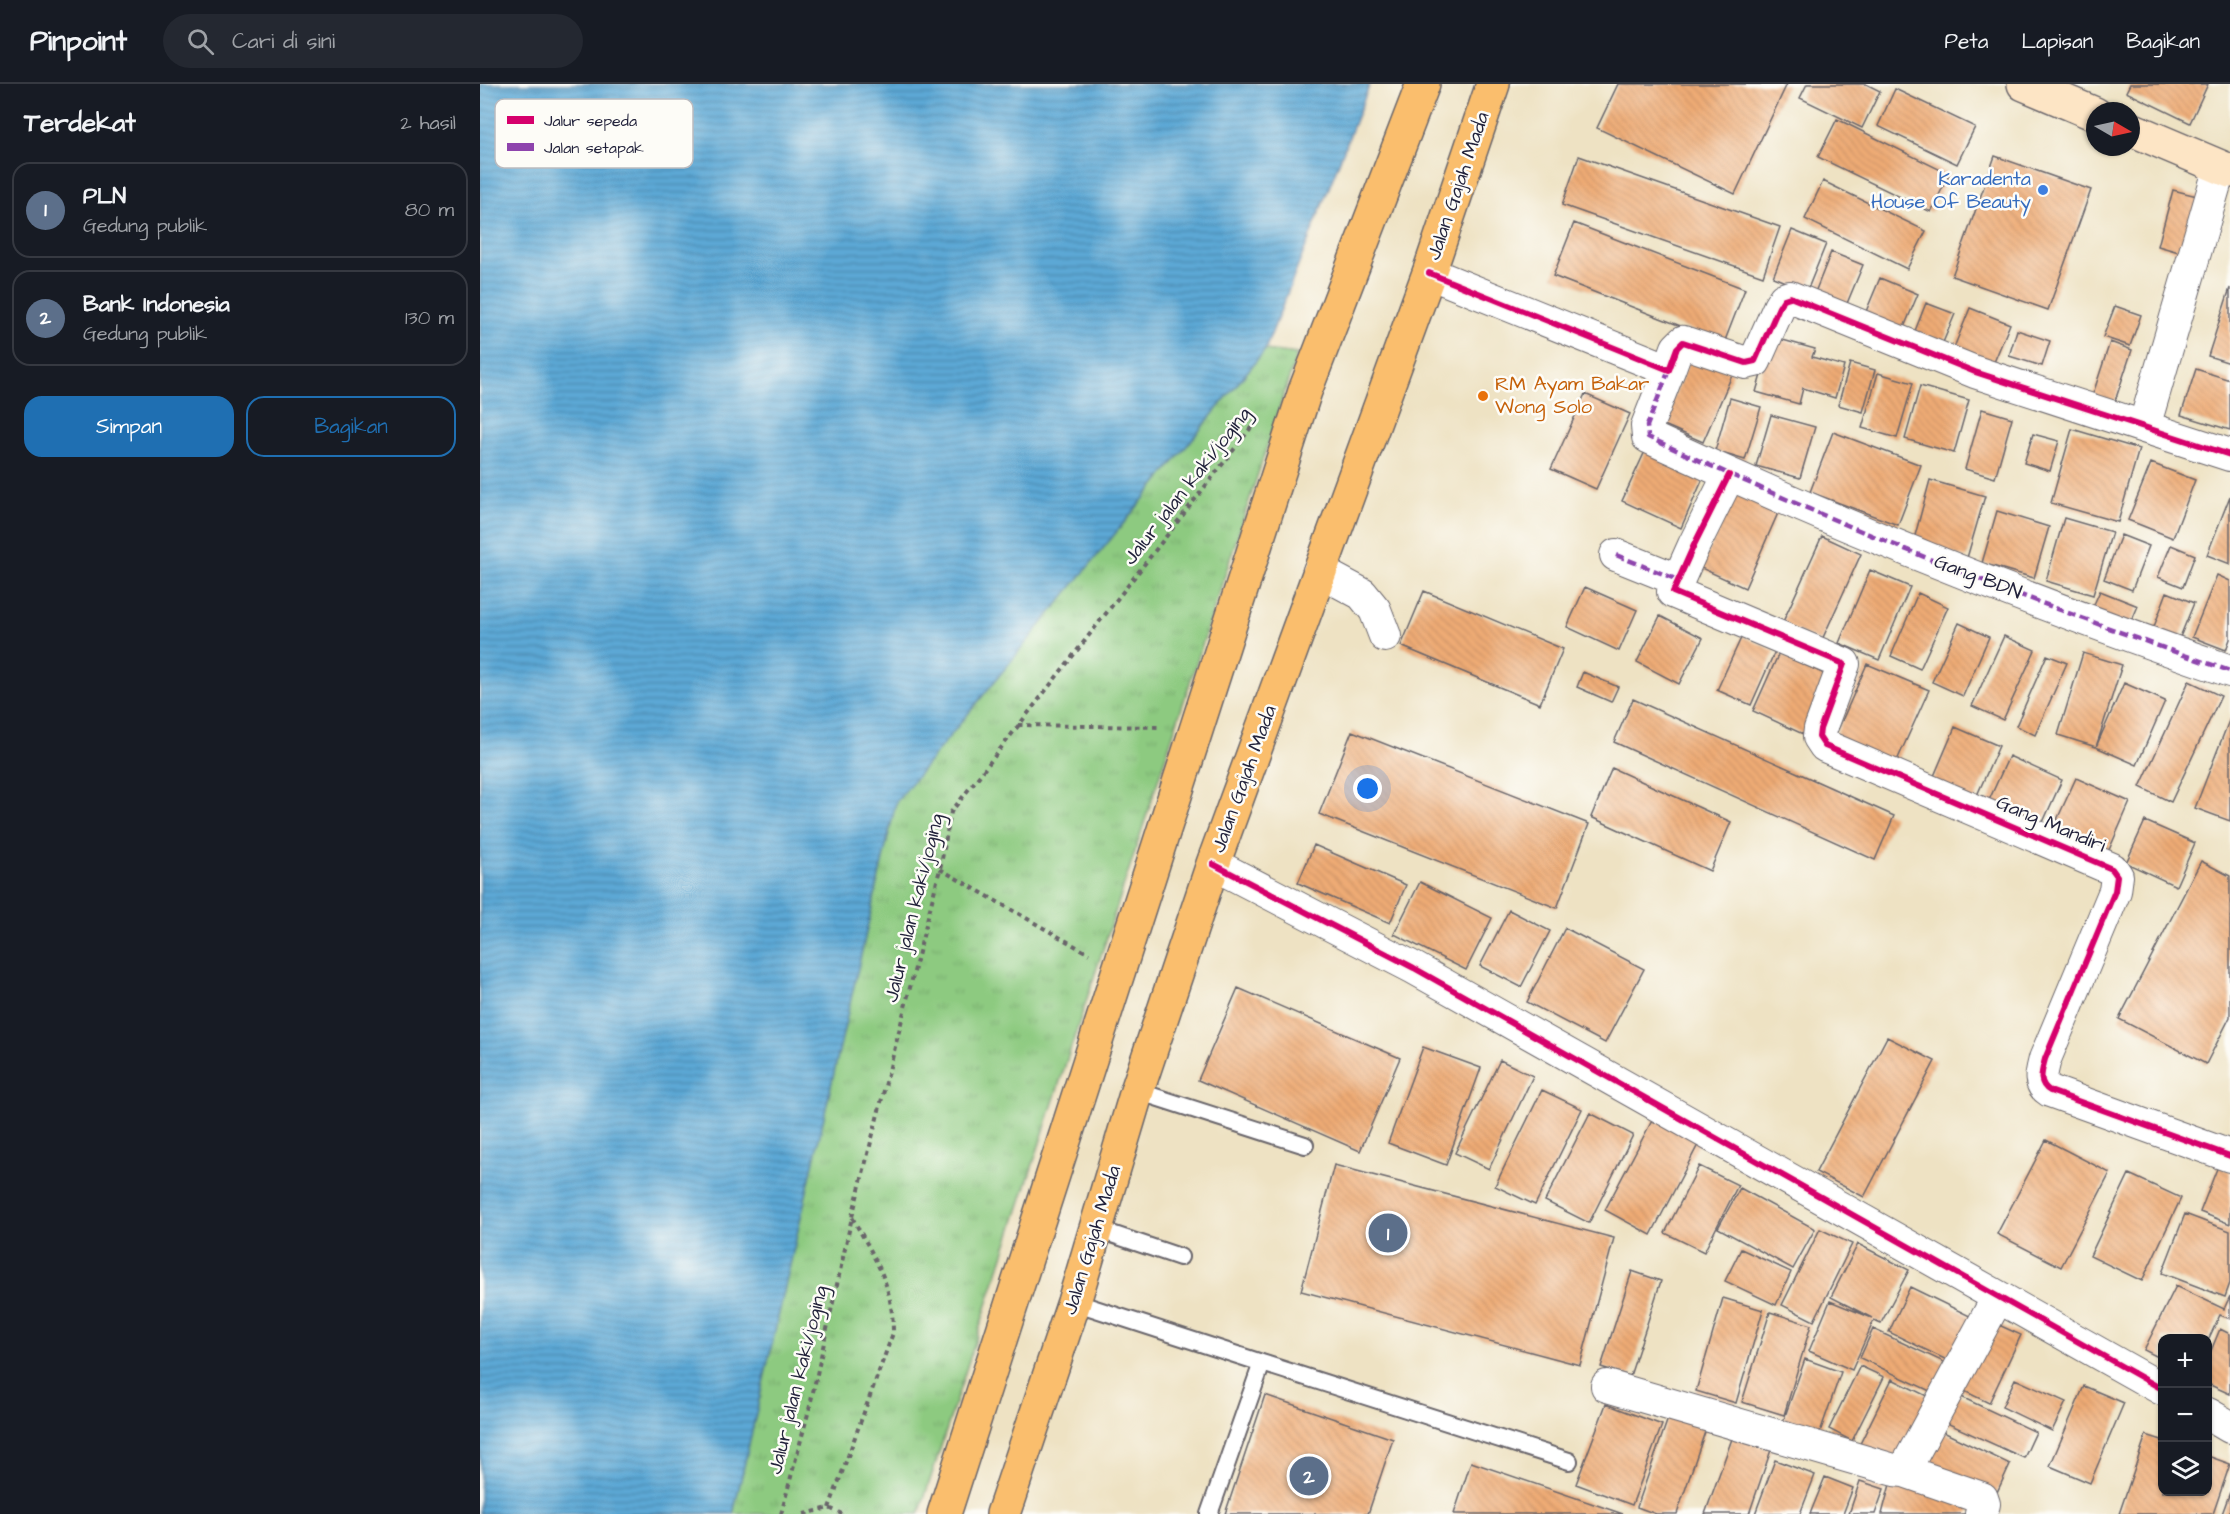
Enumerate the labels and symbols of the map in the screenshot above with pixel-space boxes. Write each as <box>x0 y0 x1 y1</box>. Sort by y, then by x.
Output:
legend <box>495 99 693 168</box>
north arrow <box>2086 102 2140 156</box>
street label: Jalan Gajah Mada <box>1420 108 1496 264</box>
text: Jalur sepeda <box>544 110 637 132</box>
text: Jalan setapak <box>544 137 644 159</box>
place label: Karadenta House Of Beauty <box>1871 165 2031 217</box>
marker: Karadenta House Of Beauty <box>2036 183 2050 197</box>
place label: RM Ayam Bakar Wong Solo <box>1495 370 1649 422</box>
marker: RM Ayam Bakar Wong Solo <box>1476 389 1490 403</box>
street label: Jalur jalan kaki/joging <box>1116 401 1258 571</box>
street label: Gang BDN <box>1930 547 2026 608</box>
street label: Jalan Gajah Mada <box>1204 701 1284 857</box>
your location <box>1353 774 1382 803</box>
street label: Gang Mandiri <box>1992 788 2110 861</box>
street label: Jalur jalan kaki/joging <box>877 811 952 1006</box>
street label: Jalan Gajah Mada <box>1056 1162 1128 1318</box>
pin: 1 <box>1368 1210 1408 1256</box>
street label: Jalur jalan kaki/joging <box>761 1283 836 1478</box>
pin: 2 <box>1290 1454 1328 1498</box>

